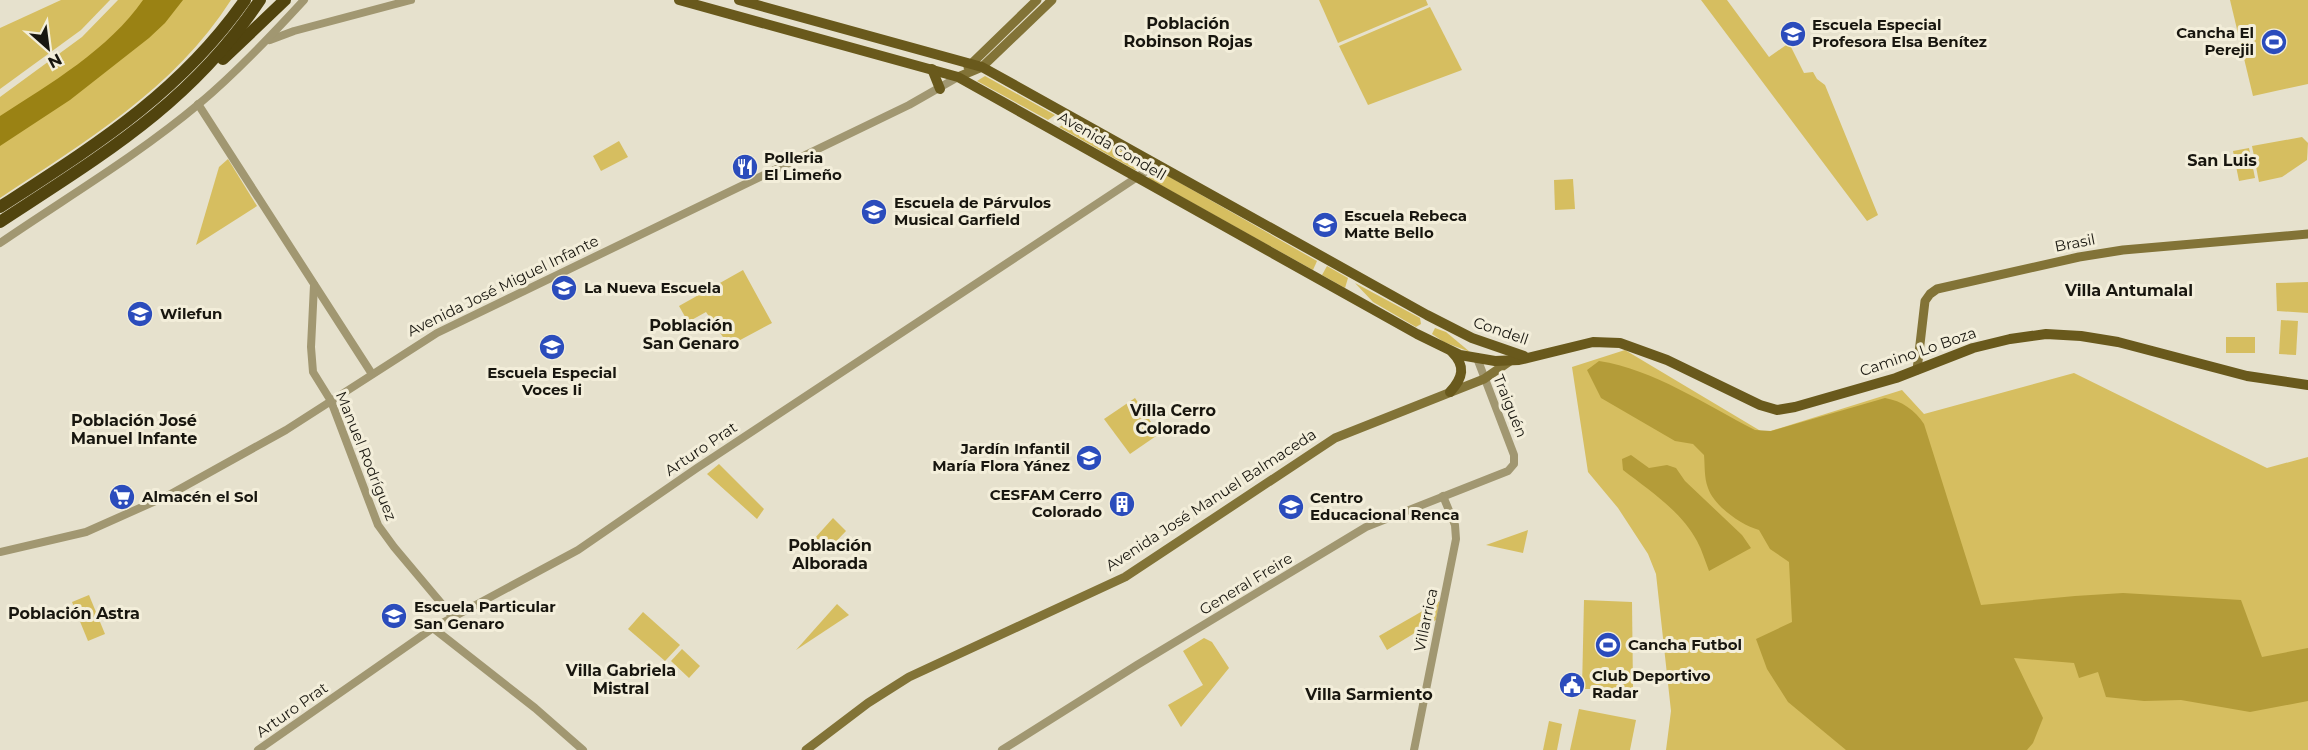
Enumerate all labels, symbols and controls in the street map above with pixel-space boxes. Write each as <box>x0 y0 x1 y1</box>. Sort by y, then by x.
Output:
district label: Población Robinson Rojas <box>1123 14 1253 51</box>
place label: Escuela Especial Profesora Elsa Benítez <box>1812 15 1987 51</box>
north arrow <box>18 18 78 78</box>
school or university icon: Escuela Especial Profesora Elsa Benítez <box>1778 19 1808 49</box>
place label: Cancha El Perejil <box>2176 23 2254 59</box>
sports icon: Cancha El Perejil <box>2259 27 2289 57</box>
text: N <box>45 49 65 72</box>
street label: Avenida Condell <box>1055 107 1170 184</box>
place label: Polleria El Limeño <box>764 148 842 184</box>
district label: San Luis <box>2187 151 2257 170</box>
restaurant icon: Polleria El Limeño <box>730 152 760 182</box>
place label: Escuela de Párvulos Musical Garfield <box>894 193 1051 229</box>
school or university icon: Escuela de Párvulos Musical Garfield <box>859 197 889 227</box>
place label: Escuela Rebeca Matte Bello <box>1344 206 1467 242</box>
school or university icon: Escuela Rebeca Matte Bello <box>1310 210 1340 240</box>
street label: Brasil <box>2053 229 2097 256</box>
street label: Avenida José Miguel Infante <box>404 231 602 340</box>
school or university icon: La Nueva Escuela <box>549 273 579 303</box>
place label: La Nueva Escuela <box>584 278 721 297</box>
district label: Villa Antumalal <box>2064 281 2193 300</box>
school or university icon: Wilefun <box>125 299 155 329</box>
place label: Wilefun <box>160 304 222 323</box>
street label: Condell <box>1471 312 1531 349</box>
district label: Población San Genaro <box>643 316 739 353</box>
street label: Camino Lo Boza <box>1857 323 1979 380</box>
school or university icon: Escuela Especial Voces Ii <box>537 332 567 362</box>
place label: Escuela Especial Voces Ii <box>487 363 617 399</box>
street label: Traiguén <box>1489 372 1532 440</box>
street label: Manuel Rodríguez <box>332 388 401 524</box>
district label: Villa Cerro Colorado <box>1129 401 1216 438</box>
district label: Población José Manuel Infante <box>71 411 197 448</box>
street label: Arturo Prat <box>661 417 740 480</box>
street label: Avenida José Manuel Balmaceda <box>1102 424 1320 575</box>
place label: Jardín Infantil María Flora Yánez <box>932 439 1070 475</box>
school or university icon: Jardín Infantil María Flora Yánez <box>1074 443 1104 473</box>
supermarket icon: Almacén el Sol <box>107 482 137 512</box>
place label: CESFAM Cerro Colorado <box>990 485 1102 521</box>
place label: Almacén el Sol <box>141 487 258 506</box>
place label: Centro Educacional Renca <box>1310 488 1459 524</box>
building icon: CESFAM Cerro Colorado <box>1107 489 1137 519</box>
school or university icon: Centro Educacional Renca <box>1276 492 1306 522</box>
district label: Población Alborada <box>788 536 872 573</box>
street label: General Freire <box>1196 548 1296 619</box>
street label: Villarrica <box>1410 586 1441 653</box>
place label: Escuela Particular San Genaro <box>414 597 556 633</box>
school or university icon: Escuela Particular San Genaro <box>379 601 409 631</box>
district label: Población Astra <box>8 604 140 623</box>
sports icon: Cancha Futbol <box>1593 630 1623 660</box>
place label: Cancha Futbol <box>1628 635 1742 654</box>
district label: Villa Gabriela Mistral <box>565 661 676 698</box>
place label: Club Deportivo Radar <box>1592 666 1711 702</box>
public building icon: Club Deportivo Radar <box>1557 670 1587 700</box>
street label: Arturo Prat <box>252 678 331 741</box>
district label: Villa Sarmiento <box>1304 685 1433 704</box>

